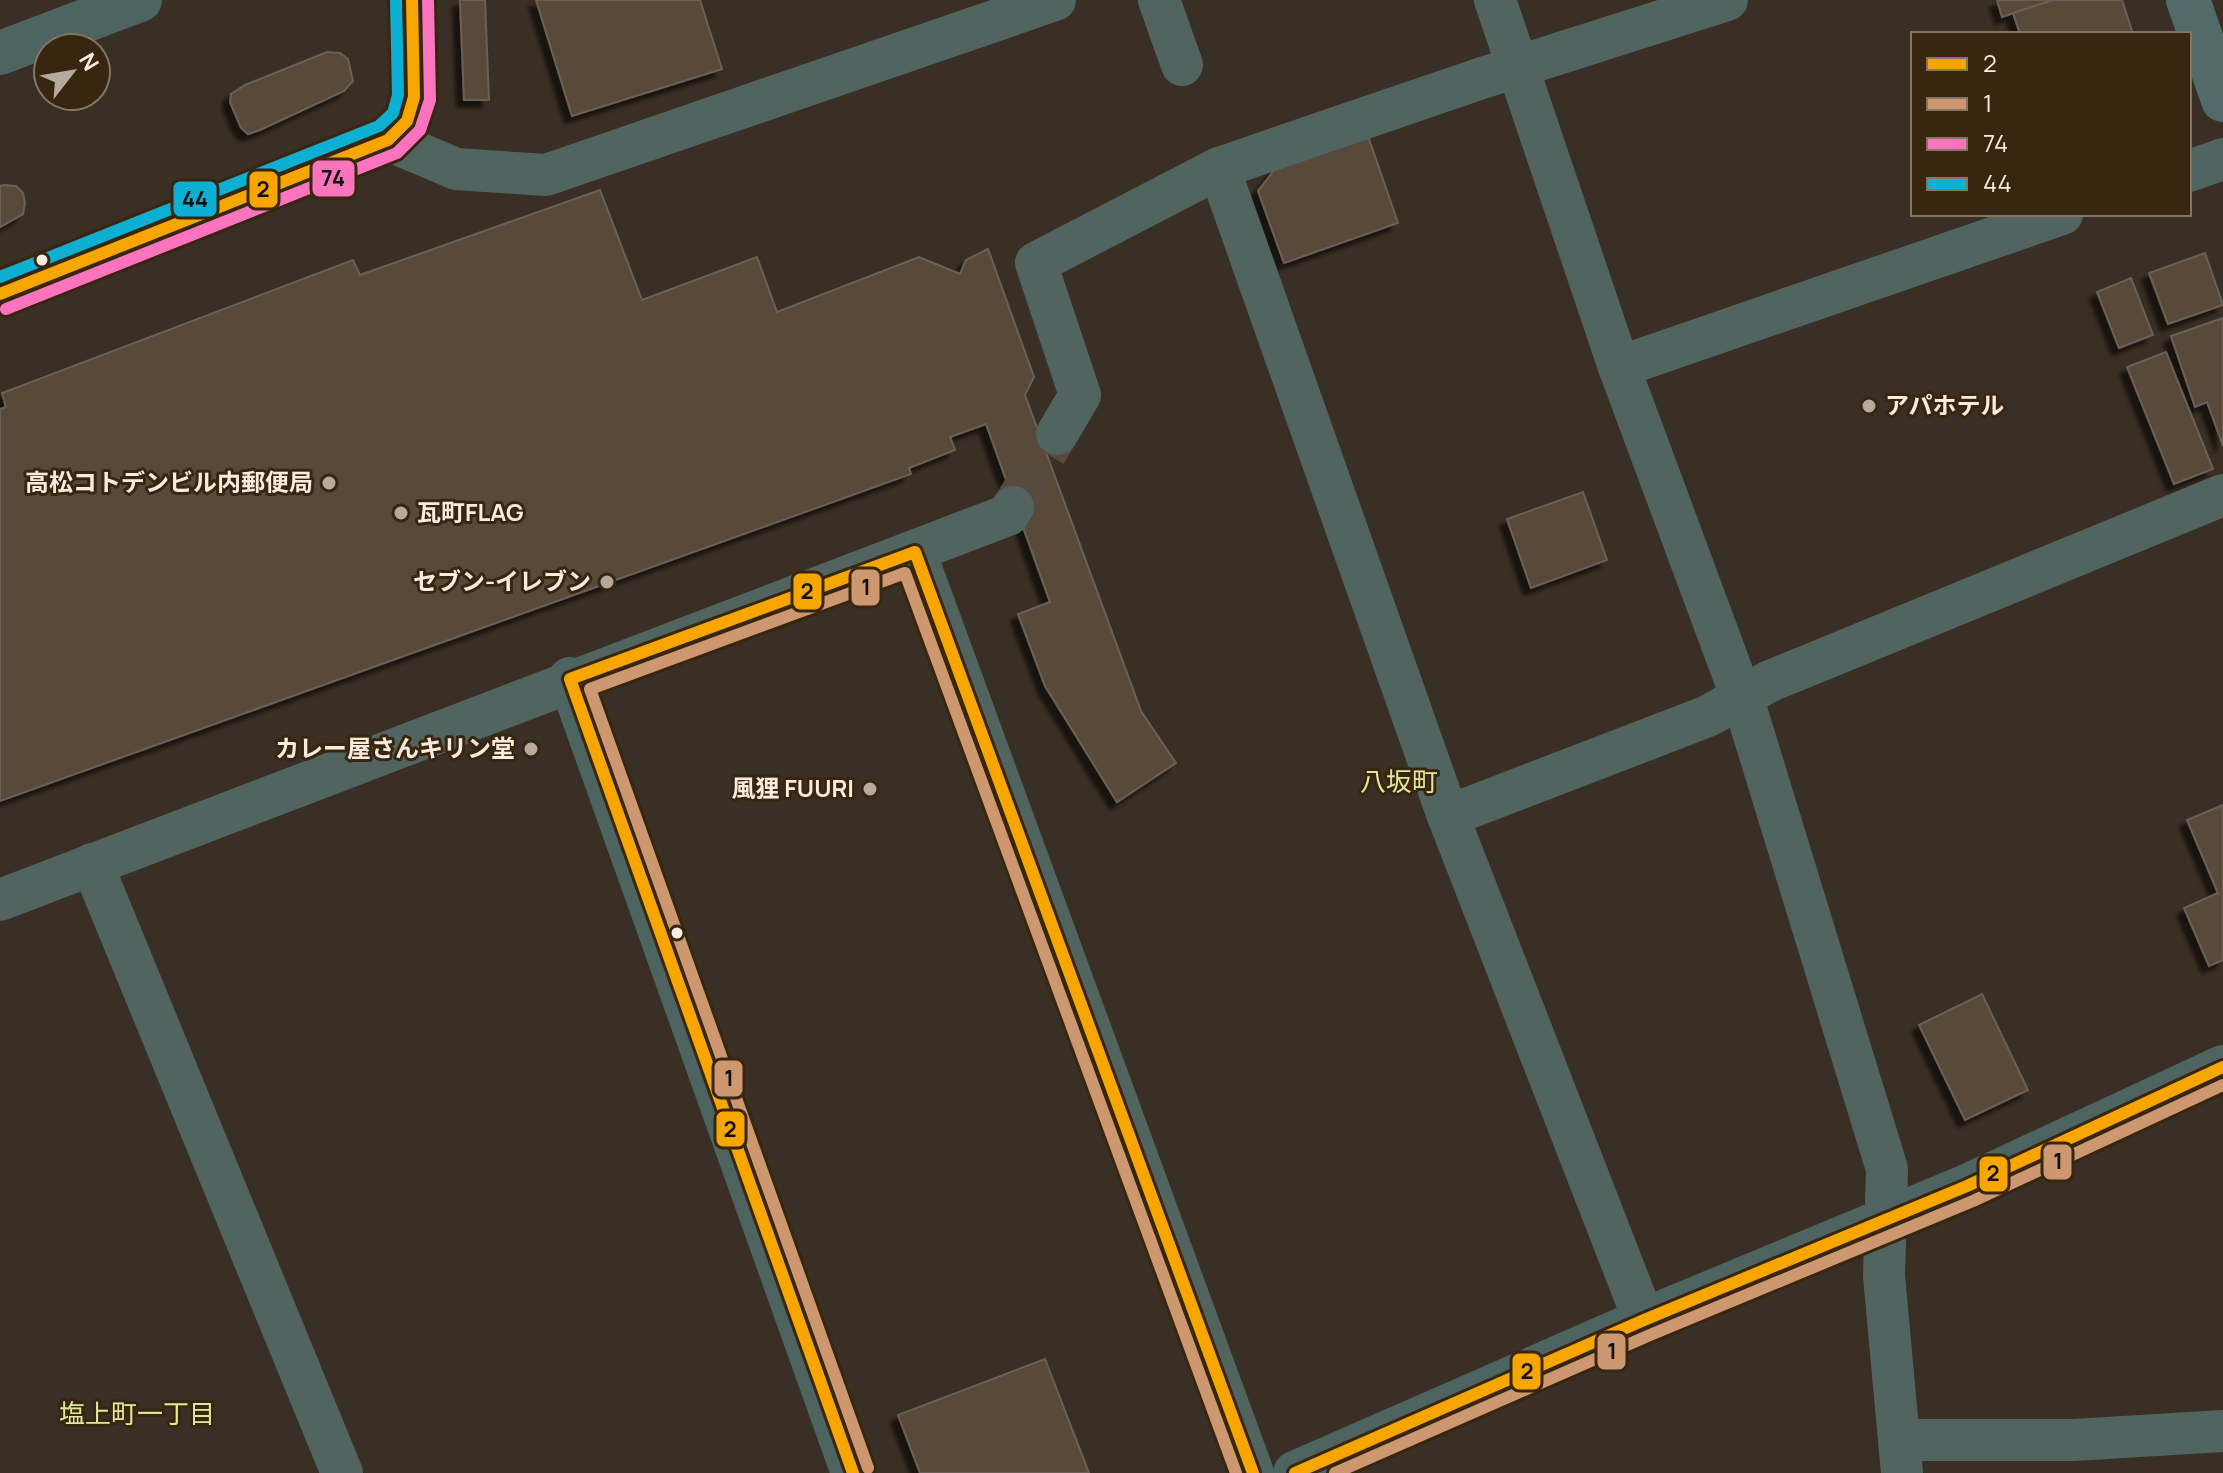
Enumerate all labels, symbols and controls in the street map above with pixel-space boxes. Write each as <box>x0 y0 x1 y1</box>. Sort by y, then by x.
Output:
north arrow <box>32 32 112 112</box>
legend <box>1911 32 2191 216</box>
text: 2 <box>1983 46 1997 79</box>
text: N <box>72 47 106 76</box>
text: 1 <box>1983 86 1992 119</box>
text: 74 <box>1983 126 2008 159</box>
line badge: 74 <box>311 159 356 198</box>
text: 74 <box>321 163 345 193</box>
text: 44 <box>1983 166 2012 199</box>
line badge: 2 <box>248 170 279 209</box>
text: 2 <box>256 174 270 204</box>
line badge: 44 <box>172 180 218 218</box>
text: 44 <box>182 184 208 214</box>
unlabelled marker <box>34 252 50 268</box>
place label: アパホテル <box>1885 388 2005 421</box>
marker: アパホテル <box>1860 397 1878 415</box>
place label: 高松コトデンビル内郵便局 <box>25 465 313 498</box>
marker: 高松コトデンビル内郵便局 <box>320 474 338 492</box>
place label: 瓦町FLAG <box>417 495 524 528</box>
marker: 瓦町FLAG <box>392 504 410 522</box>
place label: セブン-イレブン <box>413 564 591 597</box>
line badge: 1 <box>850 568 881 607</box>
line badge: 2 <box>792 572 823 611</box>
text: 1 <box>861 572 871 602</box>
marker: セブン-イレブン <box>598 573 616 591</box>
text: 2 <box>800 576 814 606</box>
place label: カレー屋さんキリン堂 <box>275 731 515 764</box>
marker: カレー屋さんキリン堂 <box>522 740 540 758</box>
district label: 八坂町 <box>1360 763 1438 799</box>
place label: 風狸 FUURI <box>732 771 854 804</box>
marker: 風狸 FUURI <box>861 780 879 798</box>
unlabelled marker <box>669 925 685 941</box>
line badge: 1 <box>713 1059 744 1098</box>
text: 1 <box>724 1063 734 1093</box>
line badge: 2 <box>715 1110 746 1148</box>
text: 2 <box>723 1114 737 1144</box>
line badge: 1 <box>2042 1143 2073 1181</box>
text: 1 <box>2053 1146 2063 1176</box>
line badge: 2 <box>1978 1155 2009 1193</box>
text: 2 <box>1986 1158 2000 1188</box>
line badge: 1 <box>1596 1332 1627 1371</box>
text: 1 <box>1607 1336 1617 1366</box>
line badge: 2 <box>1511 1352 1542 1391</box>
text: 2 <box>1520 1356 1534 1386</box>
district label: 塩上町一丁目 <box>59 1395 215 1431</box>

